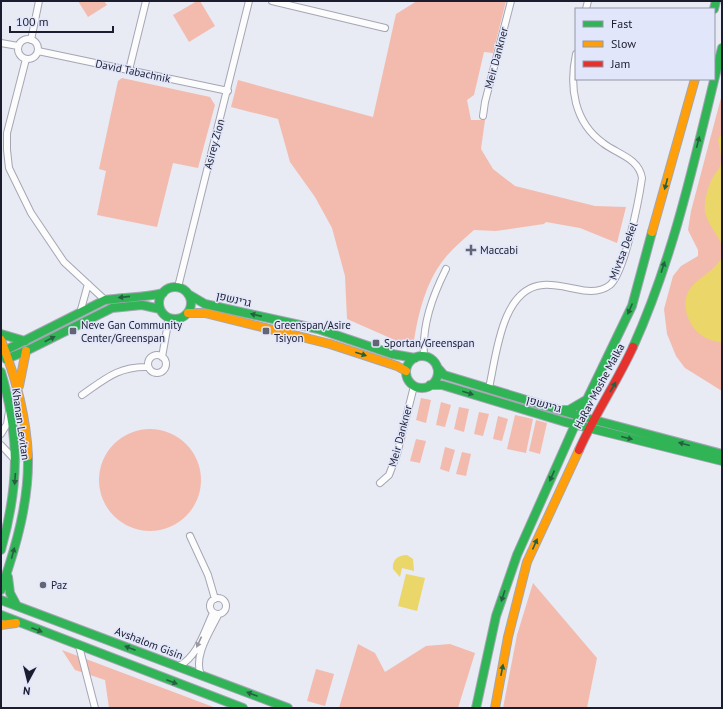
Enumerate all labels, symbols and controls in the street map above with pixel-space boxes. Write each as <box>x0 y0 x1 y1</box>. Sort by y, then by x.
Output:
scale bar <box>10 8 113 34</box>
legend <box>575 8 715 80</box>
text: 100 m <box>16 14 49 29</box>
text: Fast <box>611 16 632 31</box>
street label: Meir Dankner <box>481 25 511 90</box>
text: Slow <box>611 36 636 51</box>
street label: David Tabachnik <box>94 56 173 86</box>
text: Jam <box>610 56 630 71</box>
street label: Asirey Zion <box>201 117 227 171</box>
one-way arrow <box>696 136 702 148</box>
one-way arrow <box>663 178 669 190</box>
street label: Mivtsa Dekel <box>606 220 641 282</box>
place label: Maccabi <box>480 243 518 257</box>
marker: Maccabi <box>465 244 477 256</box>
one-way arrow <box>660 260 666 272</box>
street label: גרינשפן <box>215 288 253 310</box>
one-way arrow <box>118 294 130 300</box>
one-way arrow <box>626 303 632 315</box>
one-way arrow <box>250 312 262 318</box>
place label: Neve Gan Community Center/Greenspan <box>81 318 183 345</box>
place label: Greenspan/Asire Tsiyon <box>274 318 351 345</box>
marker: Neve Gan Community Center/Greenspan <box>68 326 78 336</box>
marker: Greenspan/Asire Tsiyon <box>261 326 271 336</box>
one-way arrow <box>44 336 55 343</box>
place label: Sportan/Greenspan <box>384 336 474 350</box>
marker: Sportan/Greenspan <box>371 338 381 348</box>
street label: HaRav Moshe Malka <box>571 341 627 431</box>
one-way arrow <box>356 351 368 357</box>
one-way arrow <box>610 381 617 393</box>
street label: Khanan Levitan <box>9 387 33 461</box>
one-way arrow <box>462 390 474 396</box>
street label: גרינשפן <box>525 392 563 416</box>
street label: Meir Dankner <box>385 403 415 468</box>
one-way arrow <box>621 435 634 441</box>
one-way arrow <box>678 441 690 447</box>
one-way arrow <box>549 470 555 481</box>
one-way arrow <box>12 473 19 485</box>
one-way arrow <box>532 539 538 550</box>
one-way arrow <box>10 547 16 559</box>
place label: Paz <box>51 578 67 592</box>
marker: Paz <box>38 580 48 590</box>
one-way arrow <box>500 590 506 602</box>
street label: Avshalom Gisin <box>113 624 185 662</box>
one-way arrow <box>32 627 44 633</box>
one-way arrow <box>196 637 202 648</box>
one-way arrow <box>124 645 136 651</box>
north arrow <box>8 661 48 701</box>
one-way arrow <box>499 664 505 676</box>
one-way arrow <box>166 679 178 685</box>
text: N <box>22 684 31 698</box>
one-way arrow <box>245 691 257 697</box>

